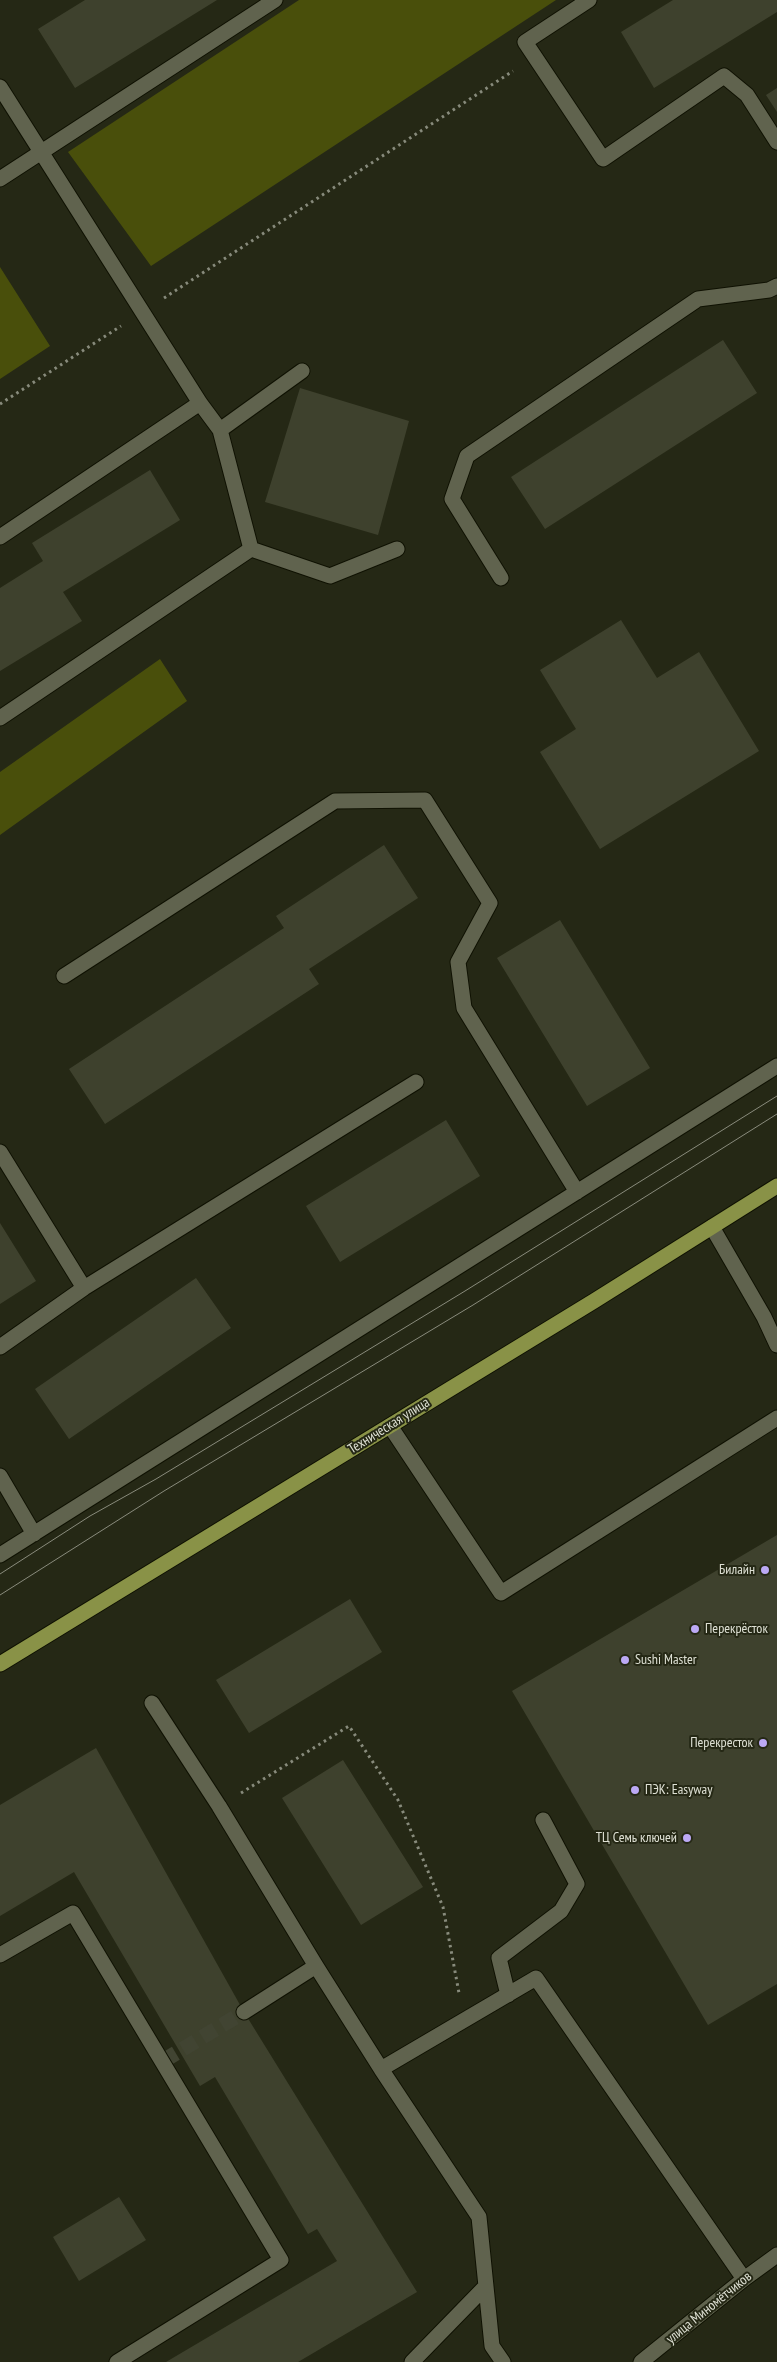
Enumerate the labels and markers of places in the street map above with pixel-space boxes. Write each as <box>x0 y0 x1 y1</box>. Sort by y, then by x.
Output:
place label: Билайн <box>719 1562 755 1578</box>
marker: Билайн <box>759 1564 771 1576</box>
place label: Перекрёсток <box>705 1621 768 1637</box>
marker: Перекрёсток <box>689 1623 701 1635</box>
place label: Sushi Master <box>635 1652 697 1668</box>
marker: Sushi Master <box>619 1654 631 1666</box>
place label: Перекресток <box>690 1735 753 1751</box>
marker: Перекресток <box>757 1737 769 1749</box>
place label: ПЭК: Easyway <box>645 1782 712 1798</box>
marker: ПЭК: Easyway <box>629 1784 641 1796</box>
place label: ТЦ Семь ключей <box>596 1830 677 1846</box>
marker: ТЦ Семь ключей <box>681 1832 693 1844</box>

